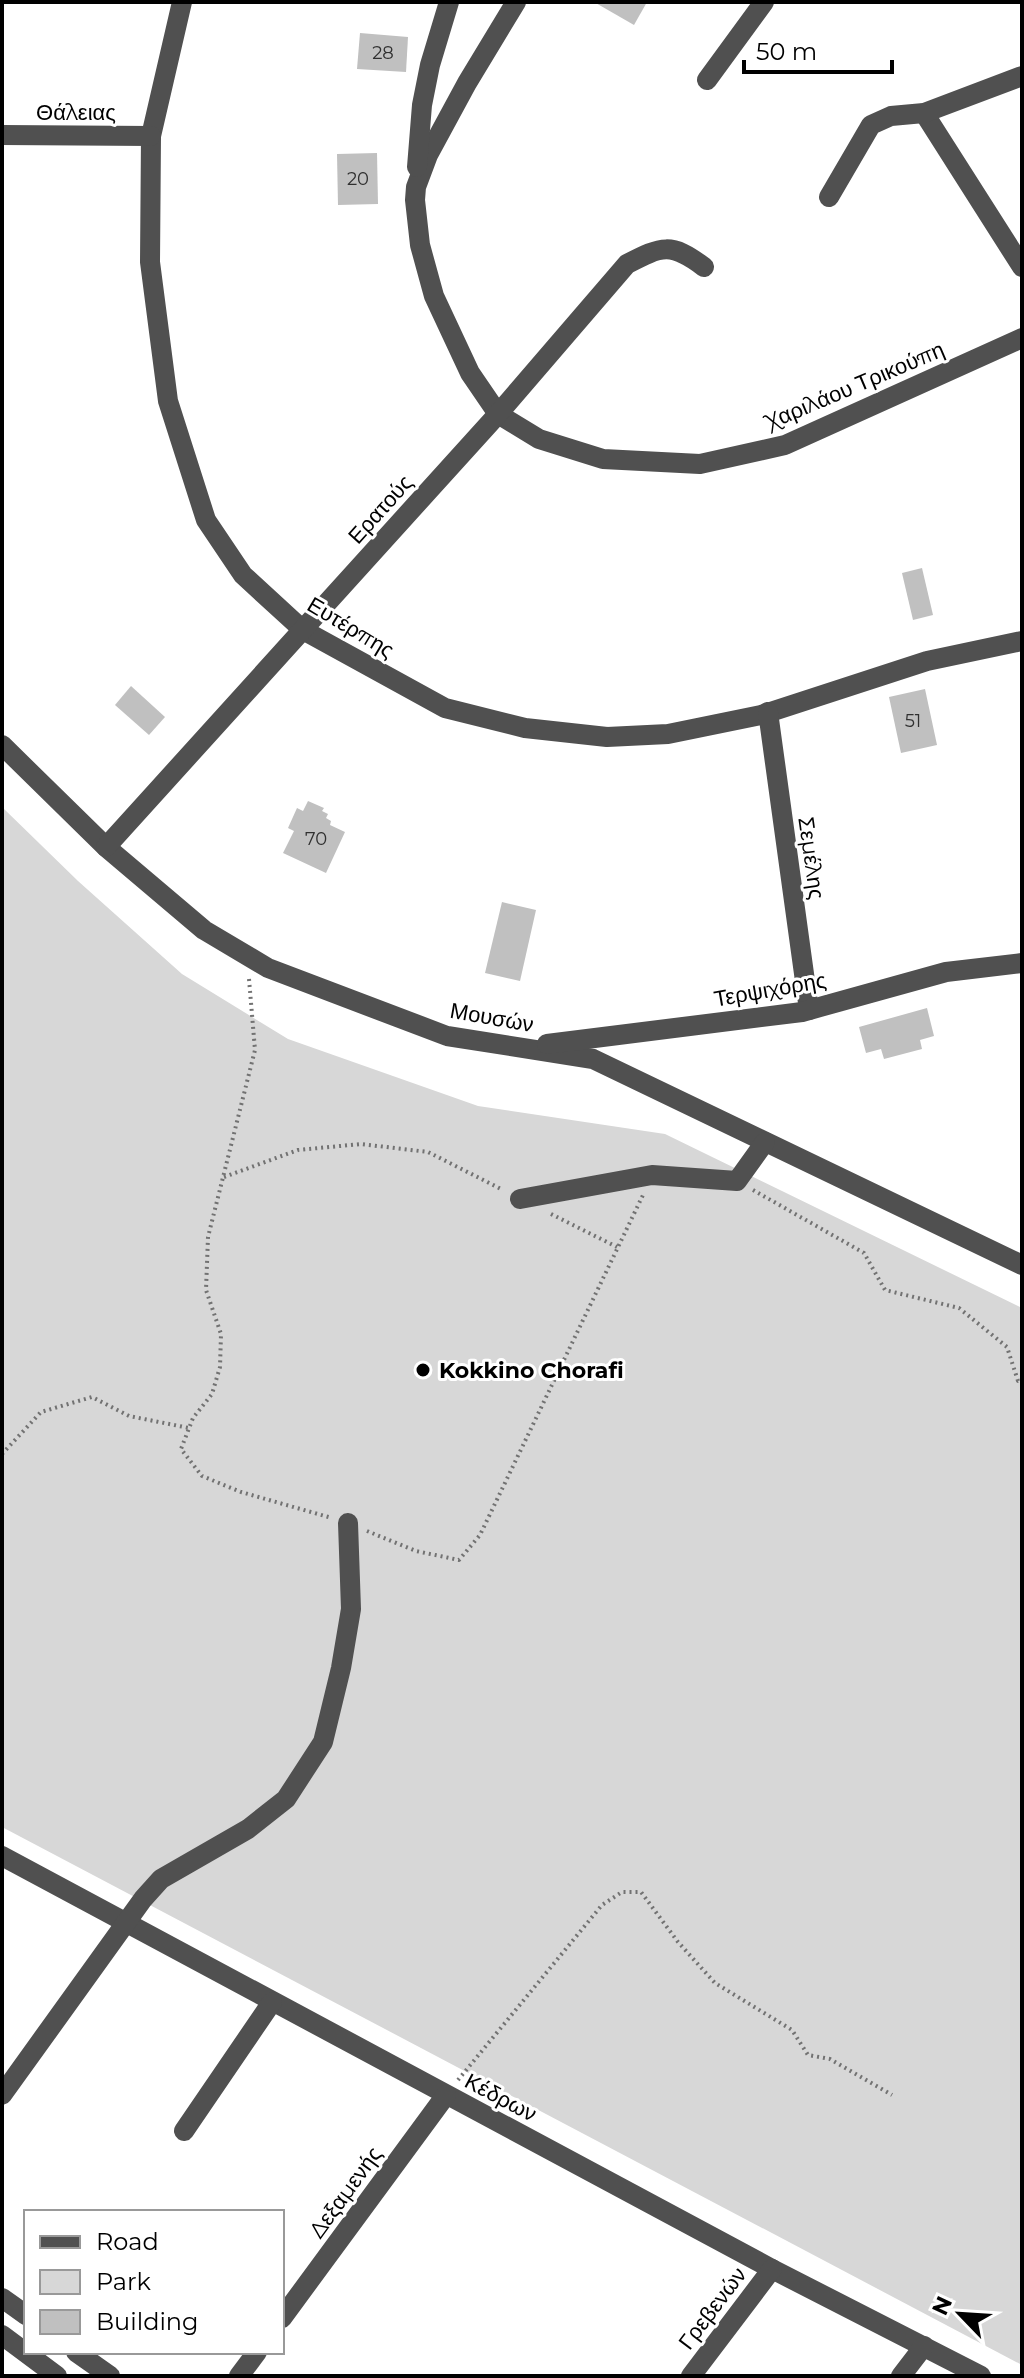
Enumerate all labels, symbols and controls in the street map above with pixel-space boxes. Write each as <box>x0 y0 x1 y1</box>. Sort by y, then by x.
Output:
scale bar <box>744 24 892 74</box>
text: 50 m <box>756 37 817 66</box>
house number: 28 <box>372 42 394 64</box>
street label: Θάλειας <box>36 99 116 126</box>
house number: 20 <box>347 168 369 190</box>
street label: Χαριλάου Τρικούπη <box>759 336 948 436</box>
street label: Ερατούς <box>343 469 418 549</box>
street label: Ευτέρπης <box>302 591 399 664</box>
house number: 51 <box>905 710 921 732</box>
street label: Σεμέλης <box>792 815 831 901</box>
house number: 70 <box>305 828 327 850</box>
street label: Τερψιχόρης <box>712 966 828 1013</box>
street label: Μουσών <box>448 997 536 1038</box>
place label: Kokkino Chorafi <box>439 1357 624 1384</box>
marker: Kokkino Chorafi <box>414 1361 432 1379</box>
street label: Κέδρων <box>460 2067 541 2128</box>
street label: Δεξαμενής <box>303 2141 388 2243</box>
legend <box>24 2210 284 2354</box>
text: Road <box>96 2227 159 2256</box>
street label: Γρεβενών <box>673 2262 752 2355</box>
text: Park <box>96 2267 151 2296</box>
north arrow <box>920 2274 1000 2354</box>
text: N <box>926 2292 958 2320</box>
text: Building <box>96 2307 199 2336</box>

